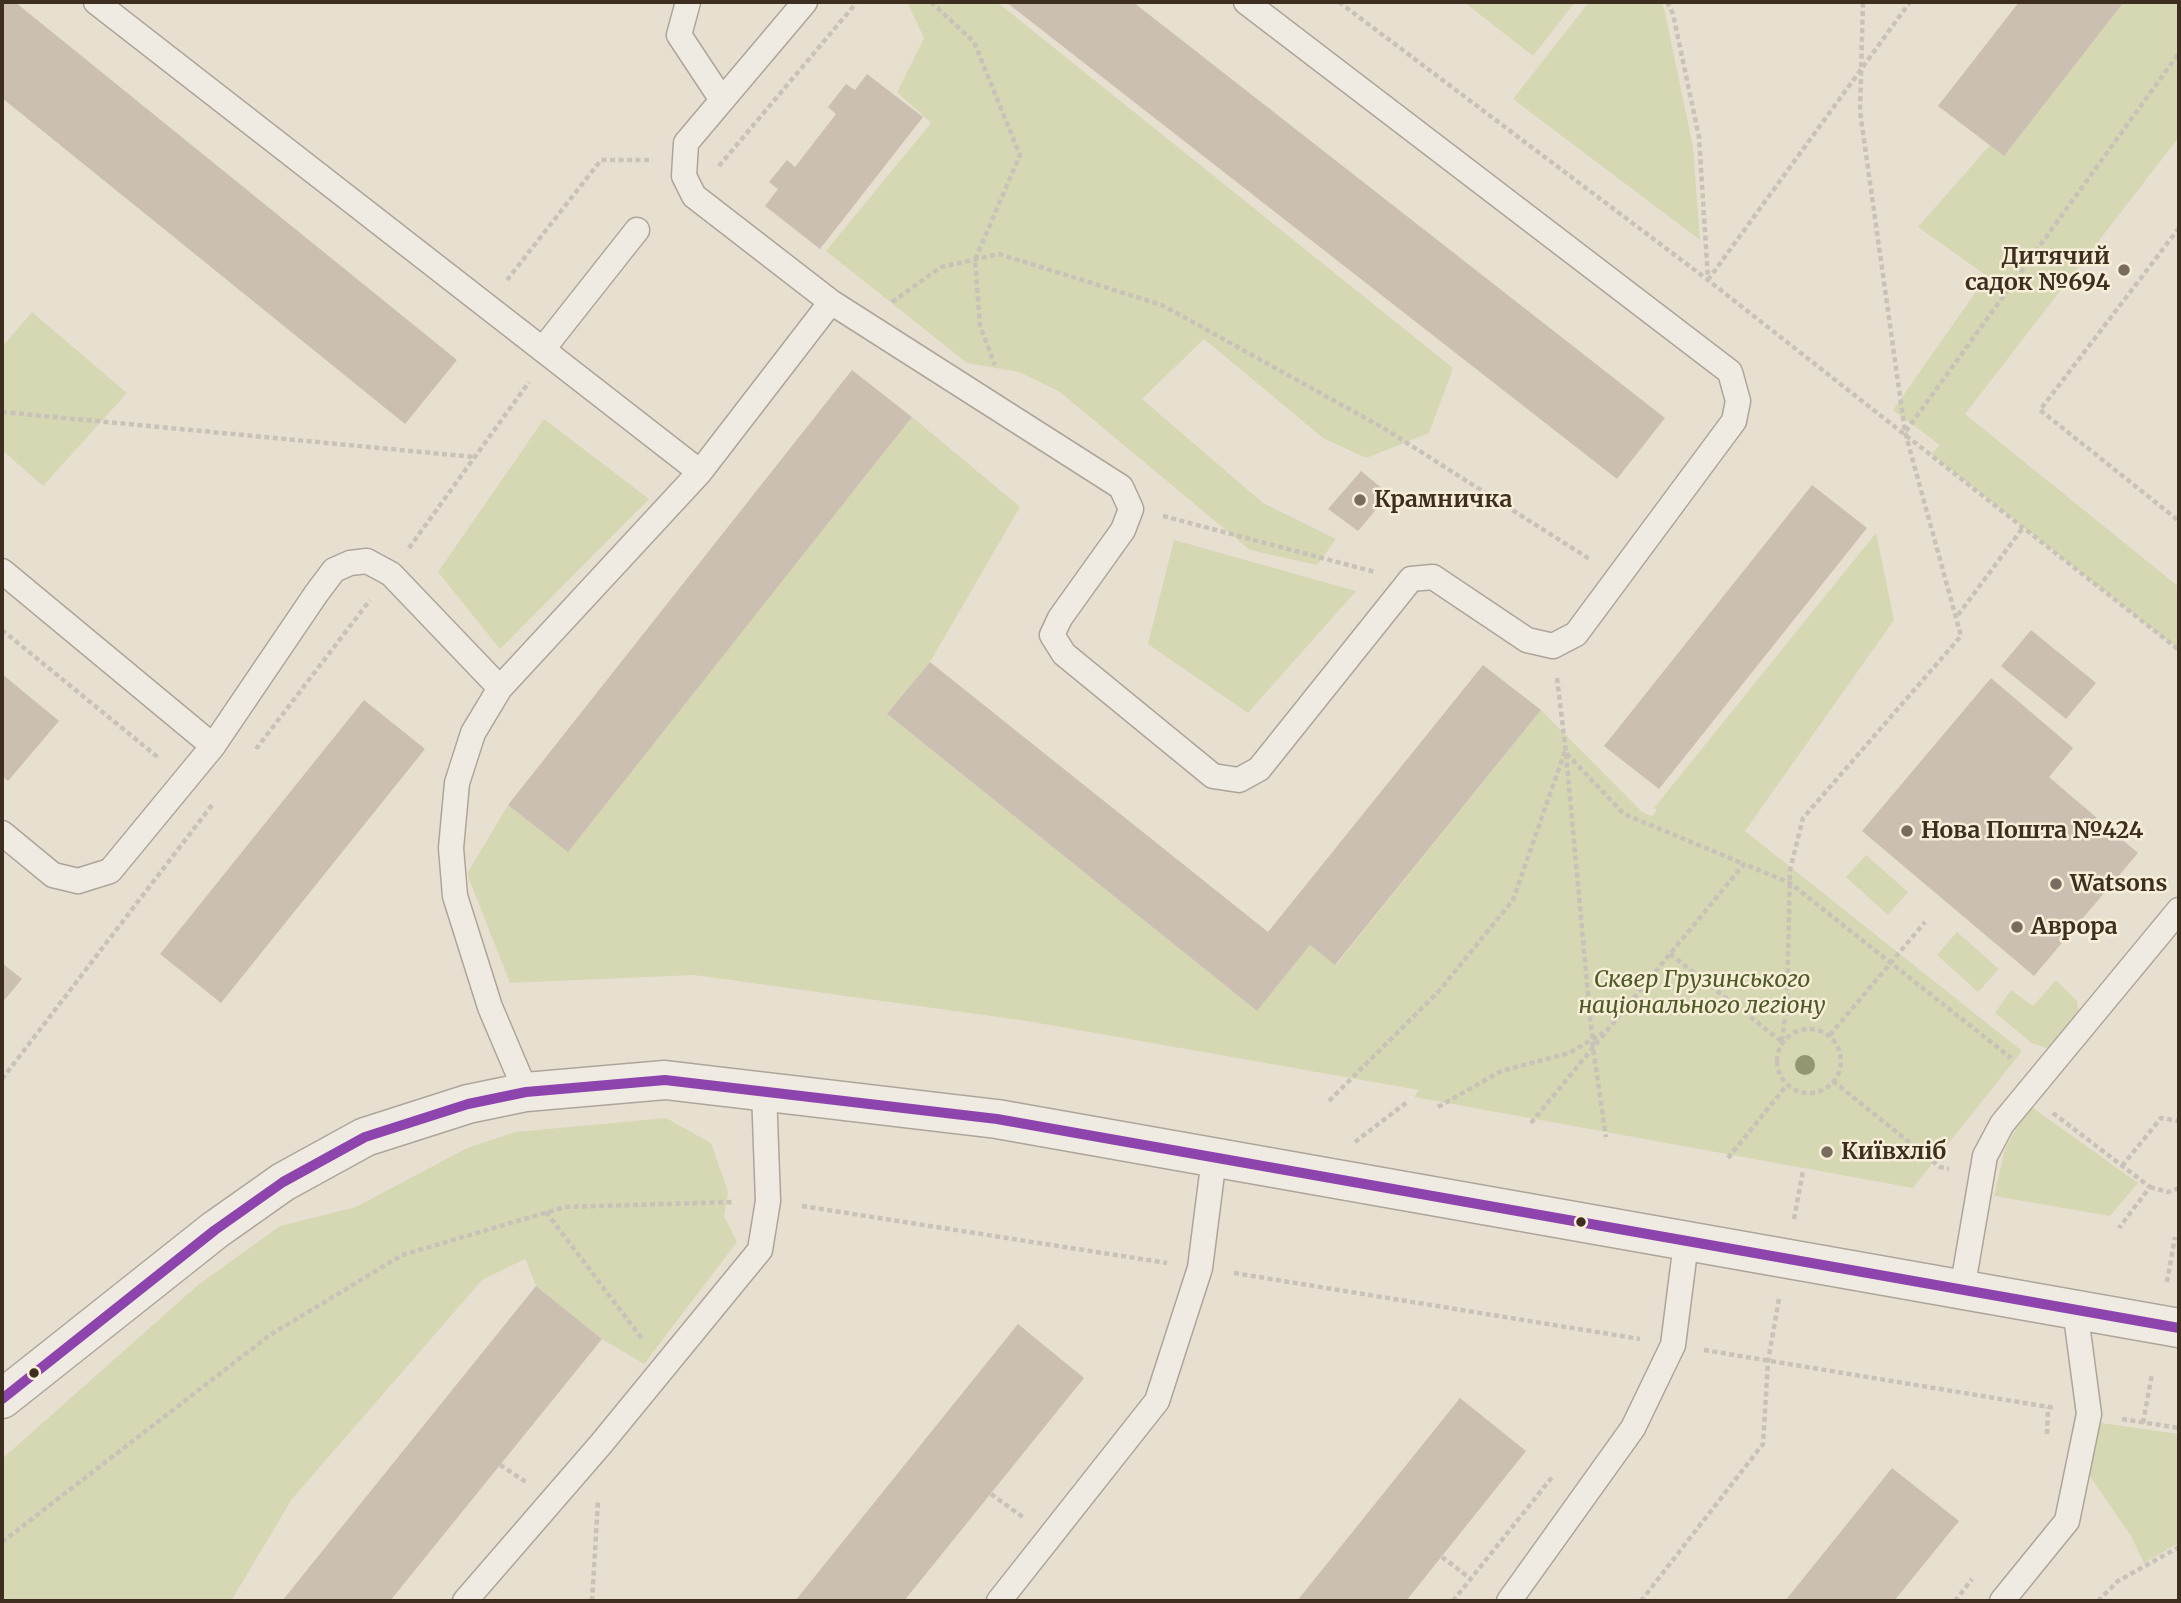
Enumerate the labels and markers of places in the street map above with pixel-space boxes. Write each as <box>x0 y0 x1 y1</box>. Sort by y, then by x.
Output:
place label: Дитячий садок №694 <box>1965 243 2110 297</box>
marker: Дитячий садок №694 <box>2116 262 2132 278</box>
place label: Крамничка <box>1374 486 1512 514</box>
marker: Крамничка <box>1352 492 1368 508</box>
place label: Нова Пошта №424 <box>1921 817 2143 845</box>
marker: Нова Пошта №424 <box>1899 823 1915 839</box>
place label: Watsons <box>2070 870 2167 898</box>
marker: Watsons <box>2048 876 2064 892</box>
place label: Аврора <box>2031 913 2118 941</box>
marker: Аврора <box>2009 919 2025 935</box>
place label: Київхліб <box>1841 1138 1946 1166</box>
marker: Київхліб <box>1819 1144 1835 1160</box>
unlabelled marker <box>1574 1215 1588 1229</box>
unlabelled marker <box>27 1366 41 1380</box>

